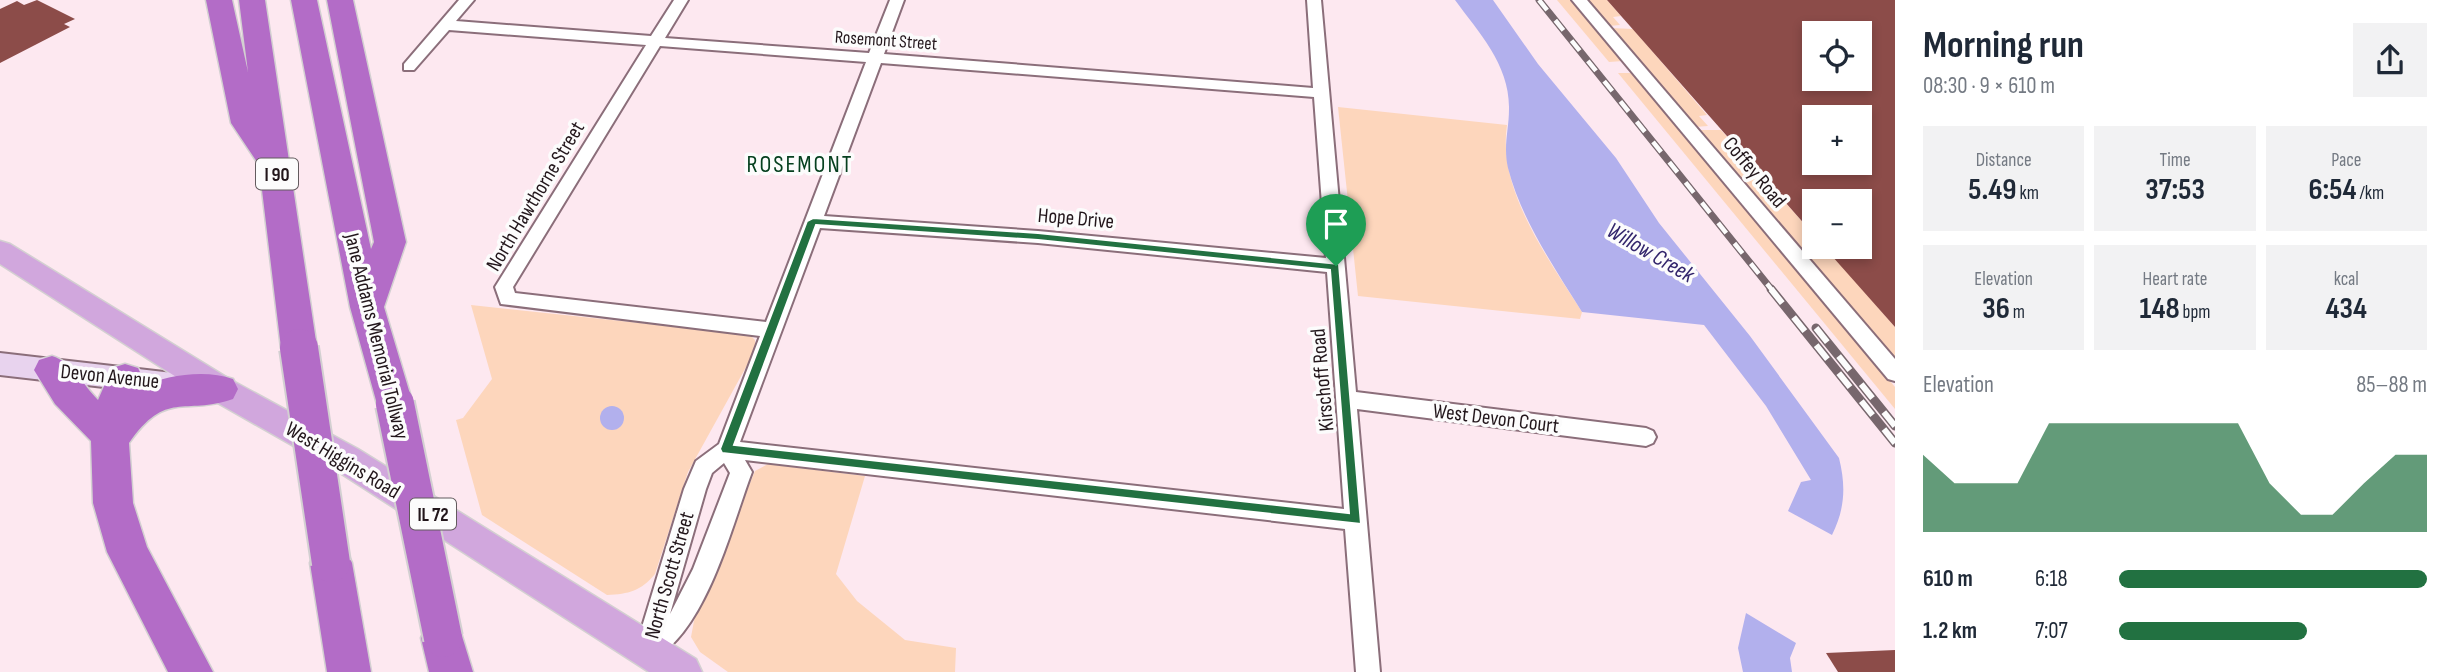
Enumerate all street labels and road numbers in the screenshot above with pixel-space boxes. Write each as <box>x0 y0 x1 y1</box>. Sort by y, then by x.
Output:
street label: Rosemont Street <box>834 26 938 55</box>
street label: North Hawthorne Street <box>481 117 590 276</box>
street label: Coffey Road <box>1718 132 1792 213</box>
road number: I 90 <box>256 158 298 190</box>
street label: Hope Drive <box>1037 203 1115 234</box>
street label: Jane Addams Memorial Tollway <box>339 230 414 442</box>
street label: Kirschoff Road <box>1306 327 1339 432</box>
street label: Devon Avenue <box>59 359 160 394</box>
street label: West Devon Court <box>1431 398 1560 439</box>
street label: West Higgins Road <box>281 416 405 504</box>
road number: IL 72 <box>410 499 456 530</box>
street label: North Scott Street <box>639 509 700 642</box>

